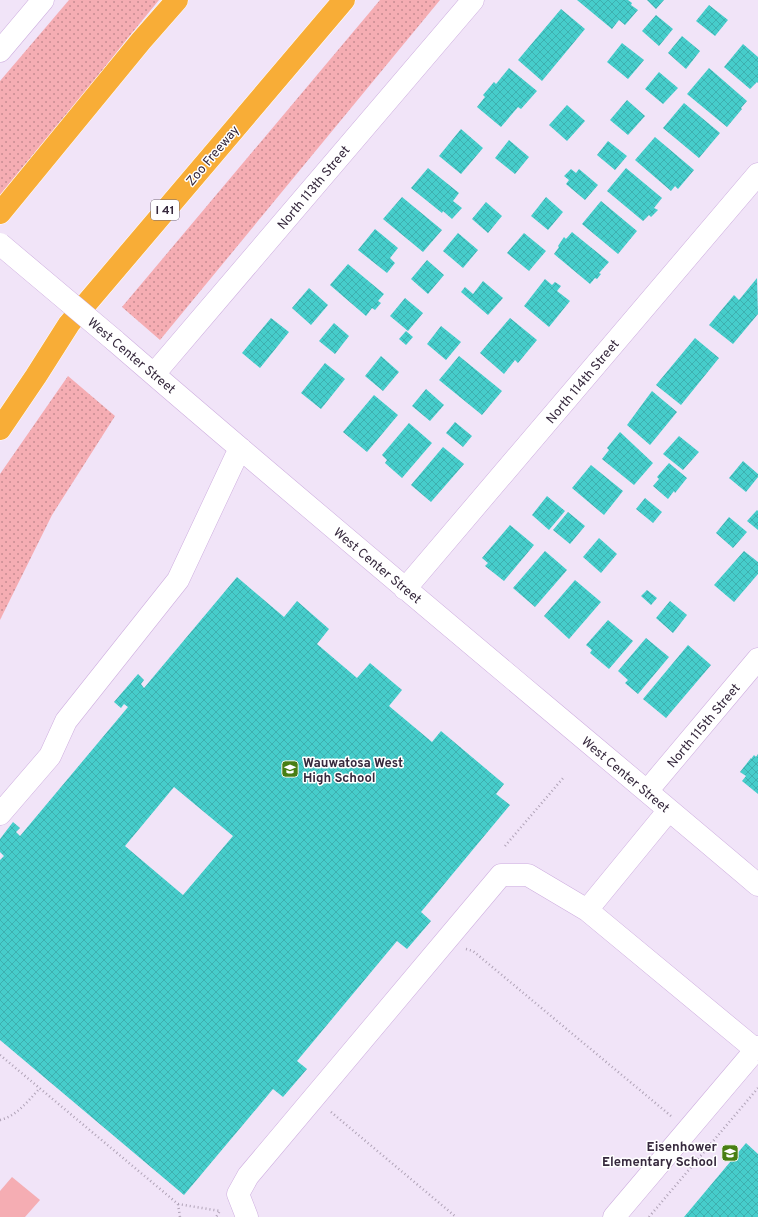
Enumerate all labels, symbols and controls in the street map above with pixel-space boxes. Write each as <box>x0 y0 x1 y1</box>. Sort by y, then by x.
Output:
street label: Zoo Freeway <box>184 123 244 190</box>
street label: North 113th Street <box>275 143 354 234</box>
road number: I 41 <box>151 200 179 220</box>
street label: West Center Street <box>83 315 178 398</box>
street label: North 114th Street <box>544 337 623 428</box>
street label: West Center Street <box>329 525 424 608</box>
street label: North 115th Street <box>665 681 745 772</box>
street label: West Center Street <box>577 734 672 817</box>
place label: Wauwatosa West High School <box>303 756 403 787</box>
school or university icon: Wauwatosa West High School <box>280 759 300 779</box>
place label: Eisenhower Elementary School <box>602 1140 718 1171</box>
school or university icon: Eisenhower Elementary School <box>720 1143 740 1163</box>

